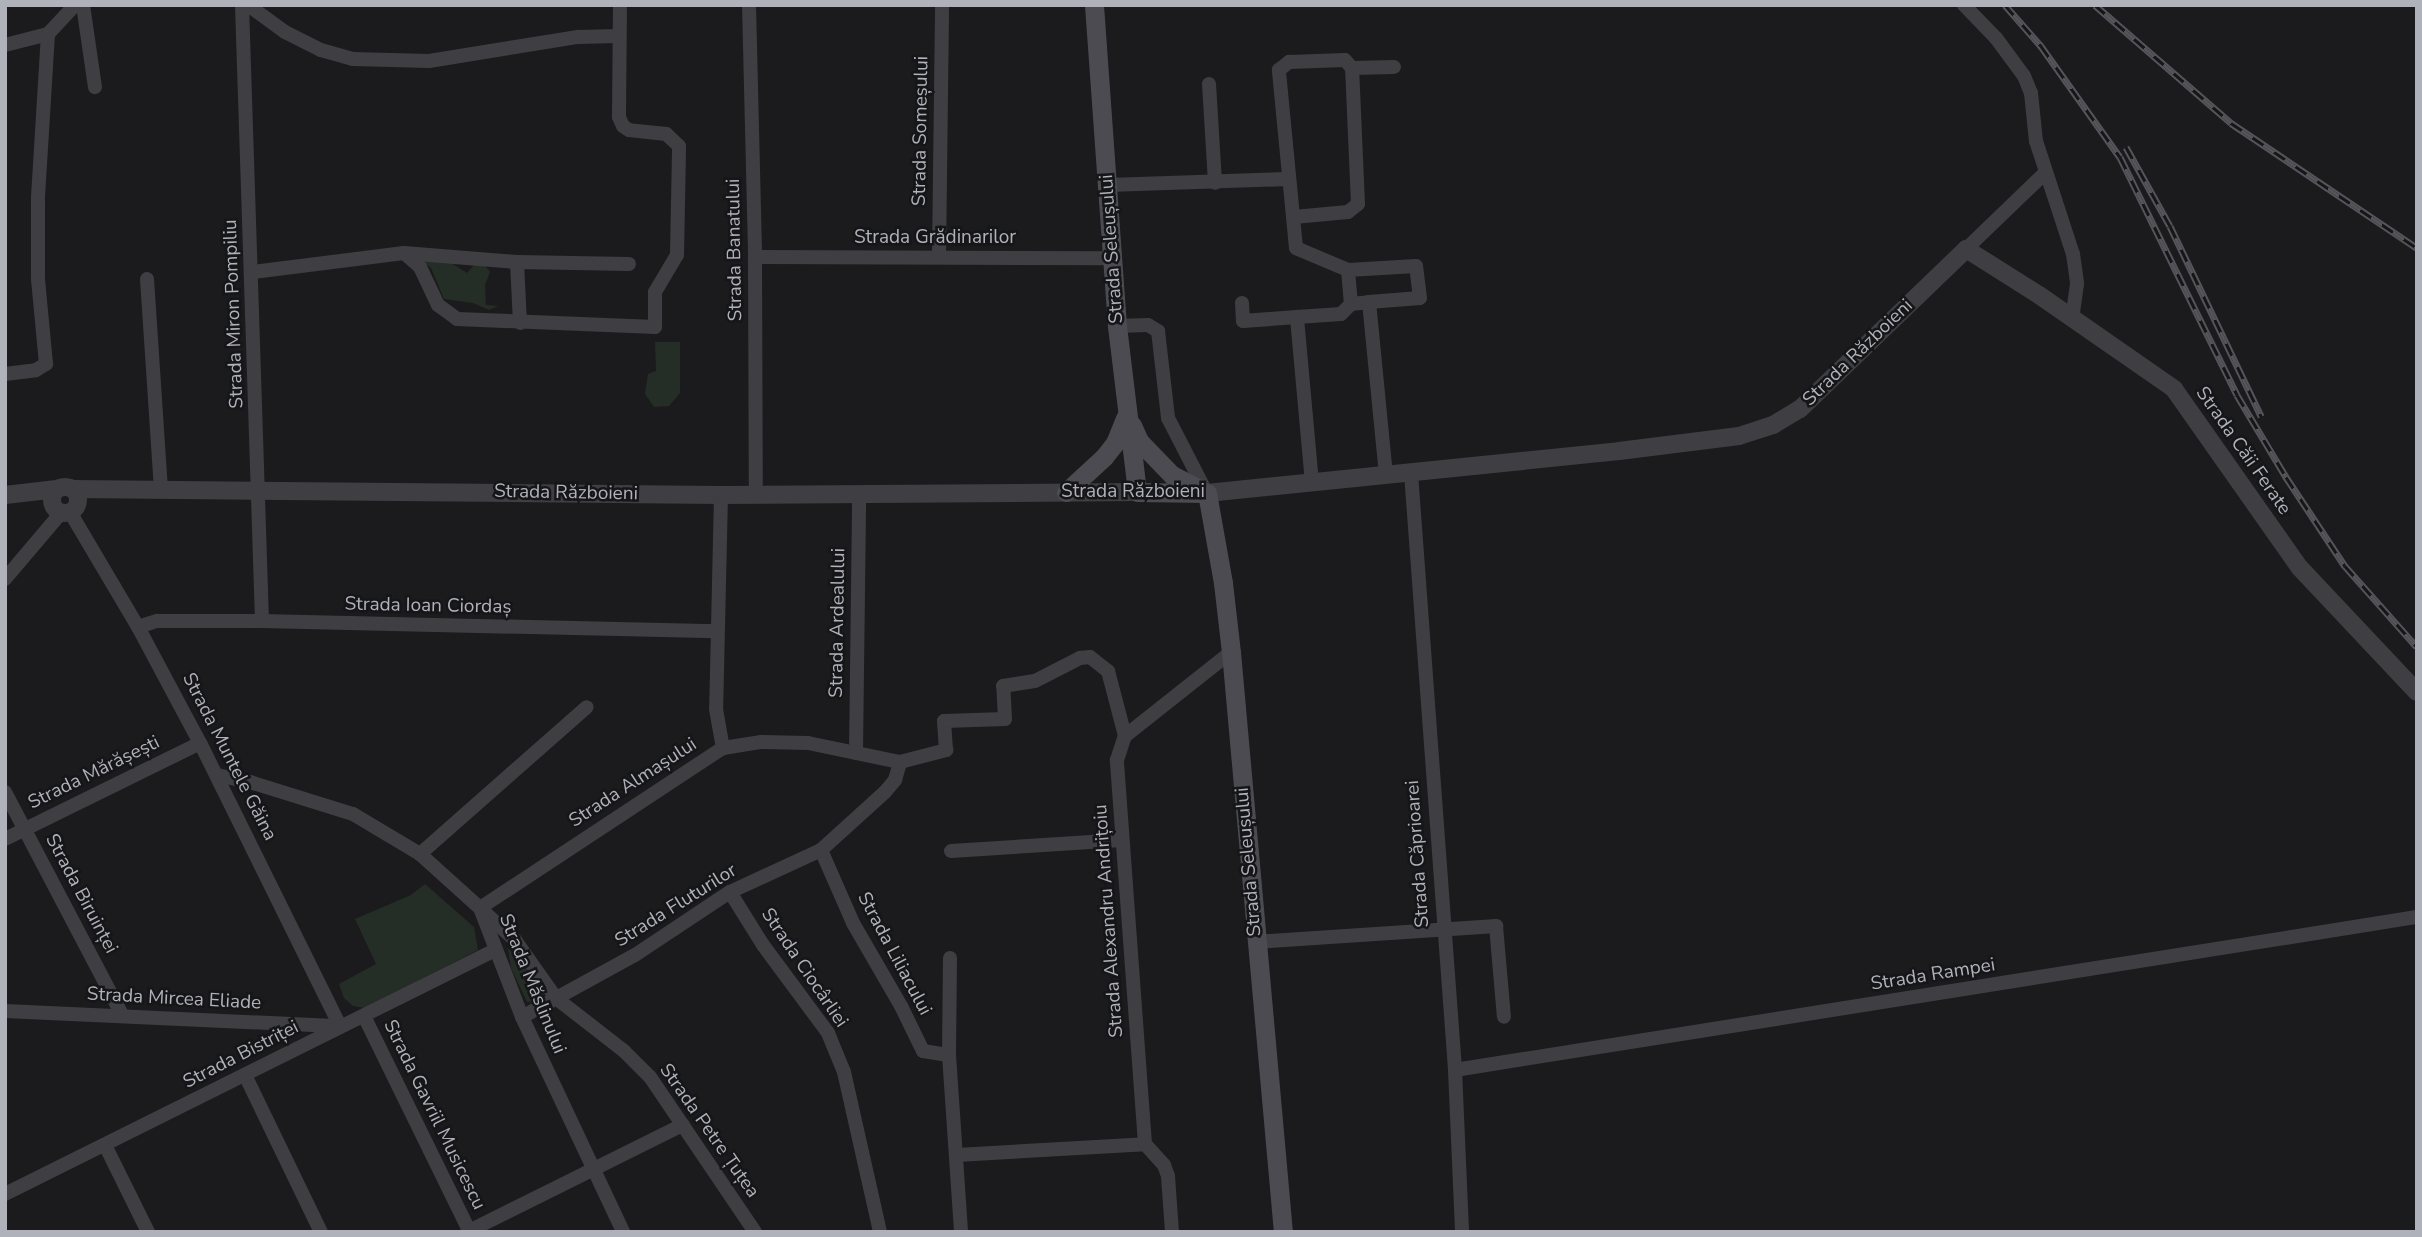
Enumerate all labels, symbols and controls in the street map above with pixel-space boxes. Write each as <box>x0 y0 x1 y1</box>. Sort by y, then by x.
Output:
street label: Strada Someșului <box>908 56 934 206</box>
street label: Strada Seleușului <box>1095 174 1129 324</box>
street label: Strada Banatului <box>722 178 748 322</box>
street label: Strada Miron Pompiliu <box>219 219 249 409</box>
street label: Strada Grădinarilor <box>854 227 1016 249</box>
street label: Strada Războieni <box>1798 295 1918 411</box>
street label: Strada Căii Ferate <box>2190 383 2296 519</box>
street label: Strada Războieni <box>494 480 638 506</box>
street label: Strada Războieni <box>1061 481 1205 503</box>
street label: Strada Ardealului <box>825 548 851 698</box>
street label: Strada Ioan Ciordaș <box>344 593 512 619</box>
street label: Strada Muntele Găina <box>177 669 281 845</box>
street label: Strada Mărășești <box>24 731 164 815</box>
street label: Strada Almașului <box>565 733 701 833</box>
street label: Strada Căprioarei <box>1401 779 1435 929</box>
street label: Strada Seleușului <box>1231 786 1267 938</box>
street label: Strada Alexandru Andrițoiu <box>1089 804 1129 1038</box>
street label: Strada Biruinței <box>40 830 122 958</box>
street label: Strada Fluturilor <box>611 859 741 953</box>
street label: Strada Liliacului <box>852 889 936 1019</box>
street label: Strada Ciocârliei <box>756 904 852 1032</box>
street label: Strada Măslinului <box>494 911 570 1057</box>
street label: Strada Rampei <box>1869 954 1997 996</box>
street label: Strada Mircea Eliade <box>86 983 262 1015</box>
street label: Strada Bistriței <box>180 1016 302 1094</box>
street label: Strada Gavriil Musicescu <box>378 1016 490 1214</box>
street label: Strada Petre Țuțea <box>654 1060 764 1202</box>

